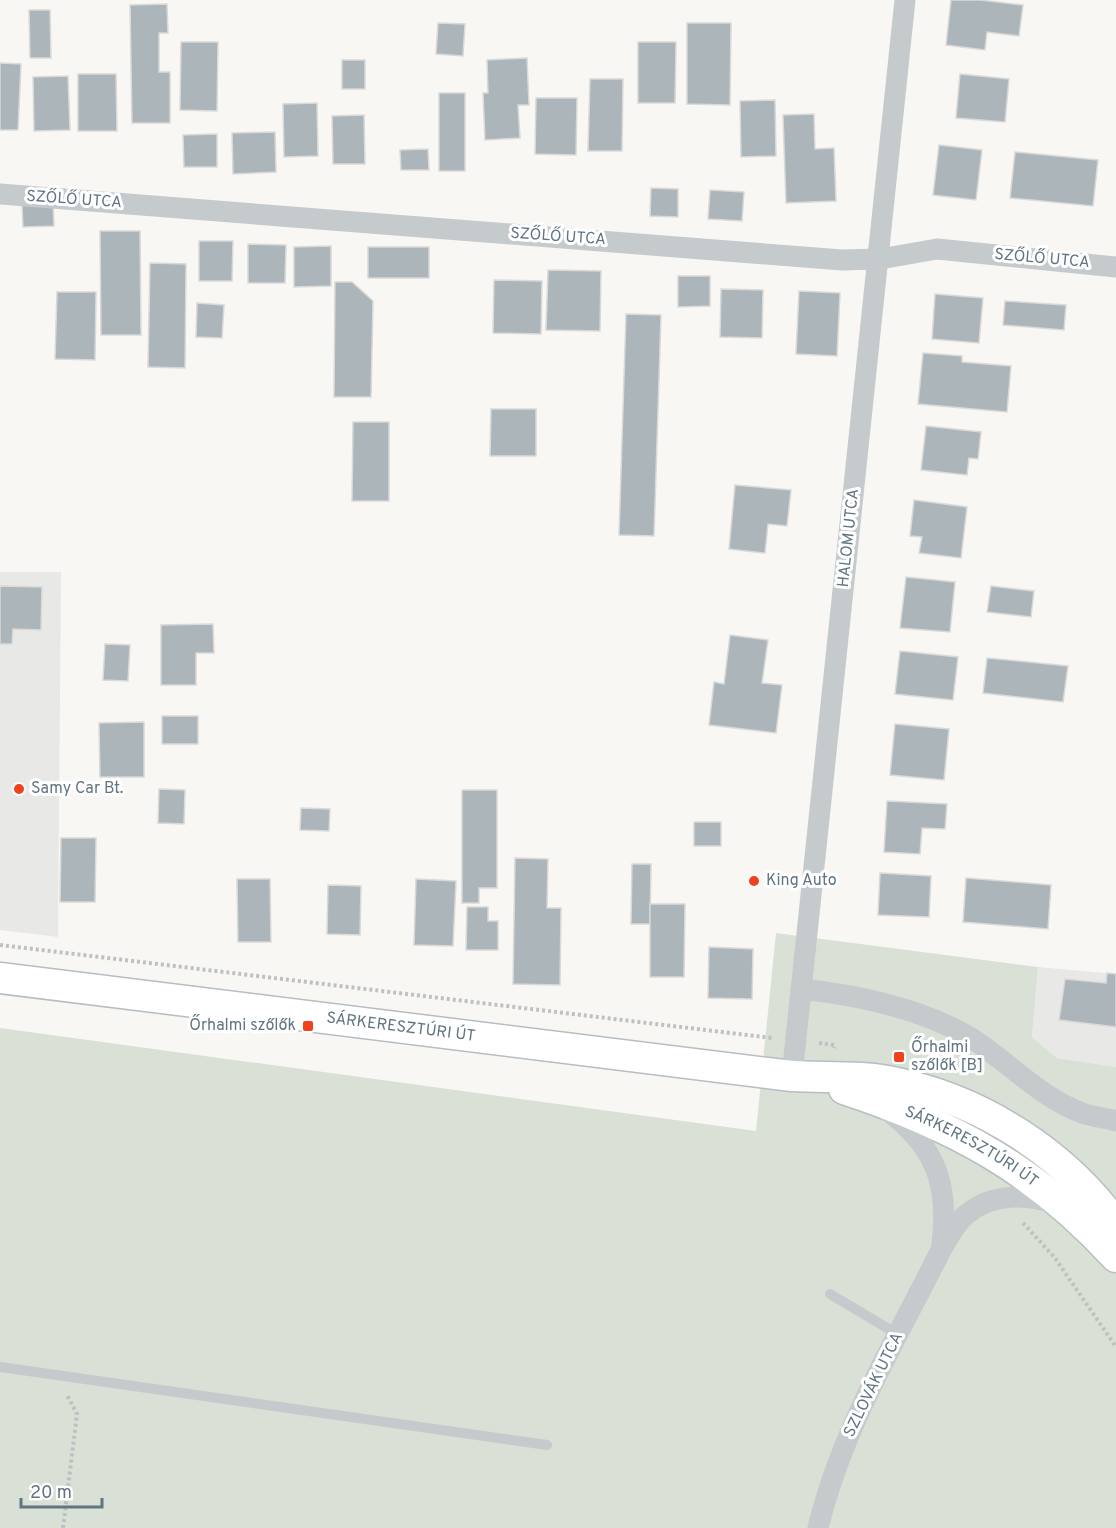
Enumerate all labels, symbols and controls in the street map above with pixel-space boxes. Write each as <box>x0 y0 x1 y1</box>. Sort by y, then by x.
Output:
street label: SZŐLŐ UTCA <box>26 185 123 213</box>
street label: SZŐLŐ UTCA <box>510 222 607 250</box>
street label: SZŐLŐ UTCA <box>993 243 1091 273</box>
street label: HALOM UTCA <box>834 487 864 588</box>
place label: Samy Car Bt. <box>31 779 123 799</box>
marker: Samy Car Bt. <box>12 782 26 796</box>
place label: King Auto <box>766 871 837 891</box>
marker: King Auto <box>747 874 761 888</box>
street label: SÁRKERESZTÚRI ÚT <box>325 1008 477 1047</box>
place label: Őrhalmi szőlők <box>189 1014 296 1036</box>
marker: Őrhalmi szőlők <box>301 1019 315 1033</box>
place label: Őrhalmi szőlők [B] <box>911 1036 983 1076</box>
marker: Őrhalmi szőlők [B] <box>892 1050 906 1064</box>
street label: SÁRKERESZTÚRI ÚT <box>901 1102 1042 1192</box>
street label: SZLOVÁK UTCA <box>838 1328 908 1441</box>
scale bar <box>21 1471 102 1509</box>
text: 20 m <box>30 1482 72 1505</box>

